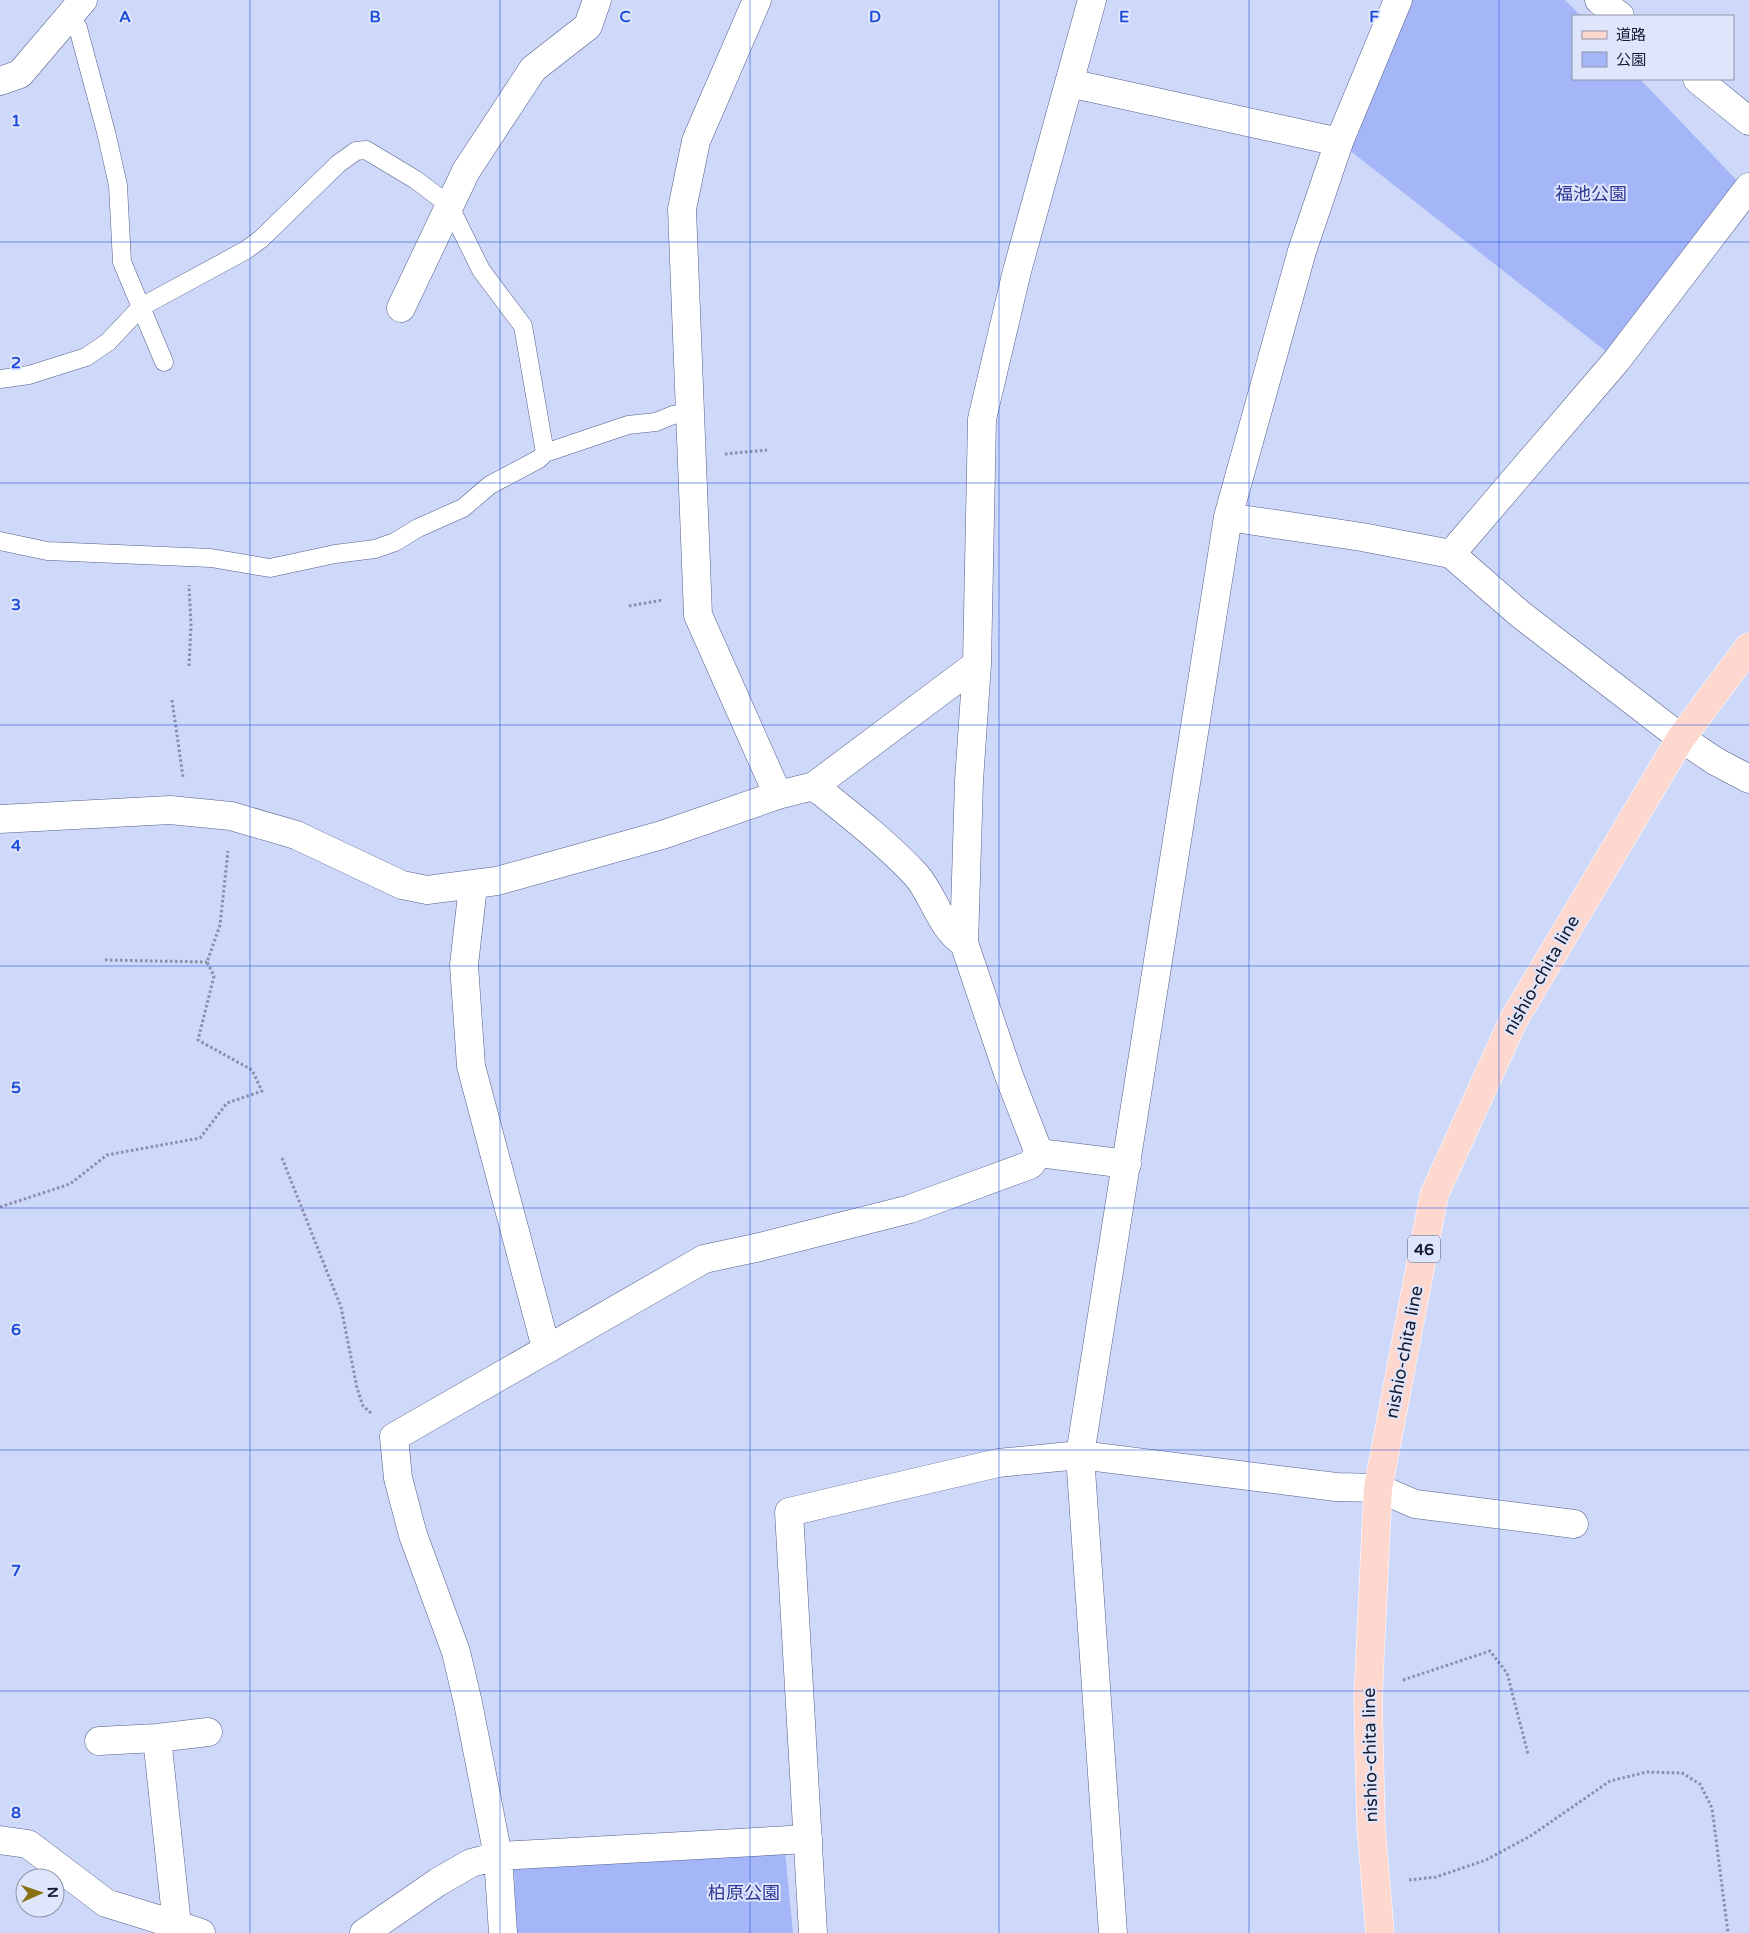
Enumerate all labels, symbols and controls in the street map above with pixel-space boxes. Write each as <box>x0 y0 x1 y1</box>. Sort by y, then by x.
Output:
text: A <box>119 7 131 27</box>
text: B <box>369 7 381 27</box>
text: C <box>619 7 631 27</box>
text: D <box>869 7 881 27</box>
text: E <box>1119 7 1129 27</box>
text: F <box>1369 7 1379 27</box>
legend <box>1572 15 1734 80</box>
text: 道路 <box>1616 26 1646 44</box>
text: 公園 <box>1616 51 1646 69</box>
text: 1 <box>11 111 21 131</box>
park label: 福池公園 <box>1555 183 1627 205</box>
text: 2 <box>11 353 21 373</box>
text: 3 <box>11 595 21 615</box>
text: 4 <box>11 836 21 856</box>
street label: nishio-chita line <box>1498 911 1584 1039</box>
text: 5 <box>11 1078 21 1098</box>
road number: 46 <box>1408 1236 1440 1262</box>
street label: nishio-chita line <box>1380 1284 1428 1420</box>
text: 6 <box>11 1320 21 1340</box>
text: 7 <box>11 1561 21 1581</box>
street label: nishio-chita line <box>1358 1687 1382 1823</box>
text: 8 <box>11 1803 21 1823</box>
north arrow <box>15 1868 65 1918</box>
park label: 柏原公園 <box>708 1882 780 1904</box>
text: N <box>44 1887 61 1898</box>

